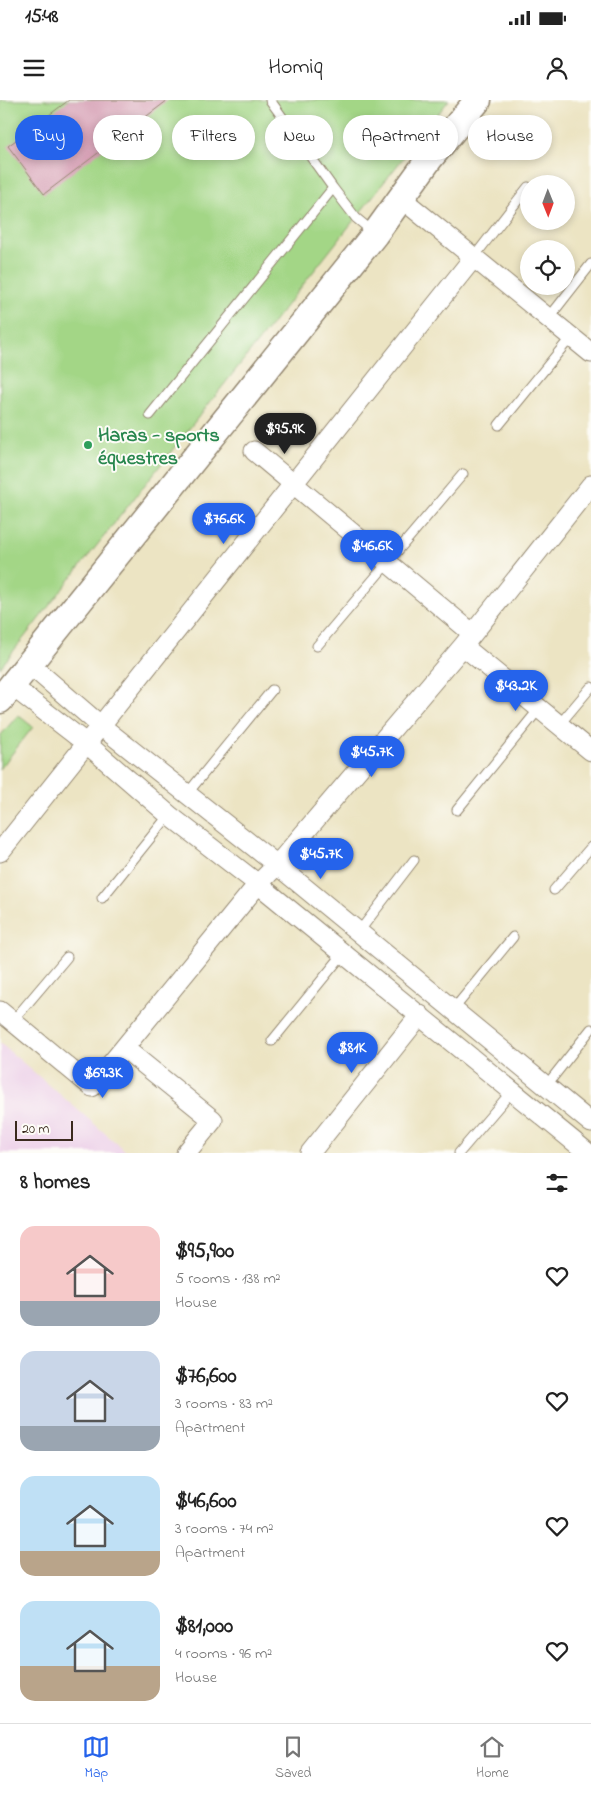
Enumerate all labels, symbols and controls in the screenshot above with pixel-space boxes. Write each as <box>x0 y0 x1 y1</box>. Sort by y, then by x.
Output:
text: 15:48 <box>25 4 58 31</box>
text: Homiq <box>268 52 323 84</box>
icon: menu <box>20 54 48 82</box>
icon: person <box>543 54 571 82</box>
chip: Buy <box>15 115 83 160</box>
chip: Rent <box>93 115 162 160</box>
chip: Filters <box>172 115 255 160</box>
chip: New <box>265 115 333 160</box>
chip: Apartment <box>343 115 458 160</box>
chip: House <box>468 115 552 160</box>
north arrow <box>520 175 575 230</box>
map controls <box>520 175 575 295</box>
button: locate <box>520 240 575 295</box>
pin: $95.9K <box>244 412 326 455</box>
text: $95.9K <box>265 417 305 441</box>
place label: Haras - sports équestres <box>98 422 220 474</box>
marker: Haras - sports équestres <box>82 439 94 451</box>
pin: $76.6K <box>183 502 265 545</box>
text: $76.6K <box>203 507 245 531</box>
pin: $46.6K <box>331 530 413 572</box>
text: $46.6K <box>351 534 393 558</box>
pin: $43.2K <box>475 670 557 712</box>
text: $43.2K <box>495 674 537 698</box>
pin: $45.7K <box>331 736 413 778</box>
text: $45.7K <box>350 740 394 764</box>
pin: $45.7K <box>280 838 362 880</box>
text: $45.7K <box>299 842 343 866</box>
pin: $81K <box>322 1032 382 1074</box>
text: $81K <box>338 1036 366 1060</box>
pin: $69.3K <box>62 1056 144 1099</box>
text: $69.3K <box>83 1061 123 1085</box>
scale bar <box>15 1118 72 1141</box>
text: 20 m <box>22 1119 49 1140</box>
text: 8 homes <box>20 1168 90 1198</box>
icon: filters <box>543 1169 571 1197</box>
text: $95,900 <box>175 1237 234 1267</box>
icon: home <box>60 1246 120 1306</box>
icon: heart <box>543 1262 571 1290</box>
text: 5 rooms · 138 m² <box>175 1267 281 1291</box>
text: House <box>175 1291 217 1315</box>
text: $76,600 <box>175 1362 237 1392</box>
icon: home <box>60 1371 120 1431</box>
icon: heart <box>543 1387 571 1415</box>
text: 3 rooms · 83 m² <box>175 1392 273 1416</box>
text: Apartment <box>175 1416 245 1440</box>
text: $46,600 <box>175 1487 237 1517</box>
icon: home <box>60 1496 120 1556</box>
icon: heart <box>543 1512 571 1540</box>
text: 3 rooms · 74 m² <box>175 1517 274 1541</box>
text: Apartment <box>175 1541 245 1565</box>
text: $81,000 <box>175 1612 233 1642</box>
icon: home <box>60 1621 120 1681</box>
icon: heart <box>543 1637 571 1665</box>
text: 4 rooms · 96 m² <box>175 1642 272 1666</box>
text: House <box>175 1666 217 1690</box>
tab: Map <box>82 1733 110 1784</box>
tab: Saved <box>275 1733 311 1784</box>
tab: Home <box>476 1733 509 1784</box>

